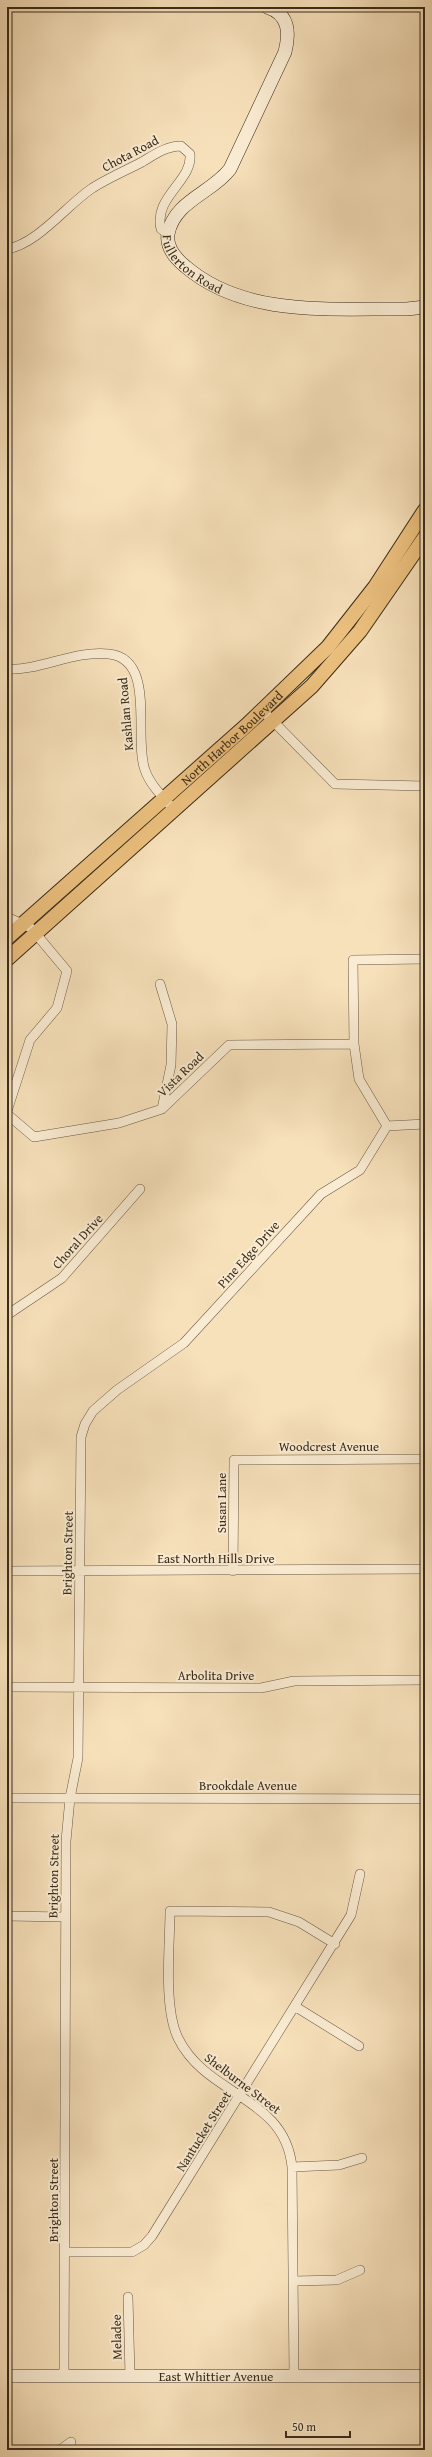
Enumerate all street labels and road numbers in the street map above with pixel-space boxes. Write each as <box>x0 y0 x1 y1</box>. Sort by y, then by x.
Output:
street label: Chota Road <box>98 131 162 176</box>
street label: Fullerton Road <box>158 234 226 298</box>
street label: Kashlan Road <box>113 676 138 751</box>
street label: North Harbor Boulevard <box>177 686 287 790</box>
street label: Vista Road <box>153 1047 208 1101</box>
street label: Choral Drive <box>48 1210 107 1273</box>
street label: Pine Edge Drive <box>213 1216 284 1292</box>
street label: Woodcrest Avenue <box>279 1437 379 1456</box>
street label: Susan Lane <box>212 1473 231 1533</box>
street label: Brighton Street <box>57 1510 78 1595</box>
street label: East North Hills Drive <box>157 1549 275 1568</box>
street label: Arbolita Drive <box>178 1666 254 1685</box>
street label: Brookdale Avenue <box>199 1776 297 1795</box>
street label: Brighton Street <box>43 1833 64 1918</box>
street label: Shelburne Street <box>200 2048 285 2119</box>
street label: Nantucket Street <box>171 2087 236 2175</box>
street label: Brighton Street <box>44 2157 63 2242</box>
street label: Meladee <box>107 2314 126 2360</box>
street label: East Whittier Avenue <box>159 2367 273 2386</box>

